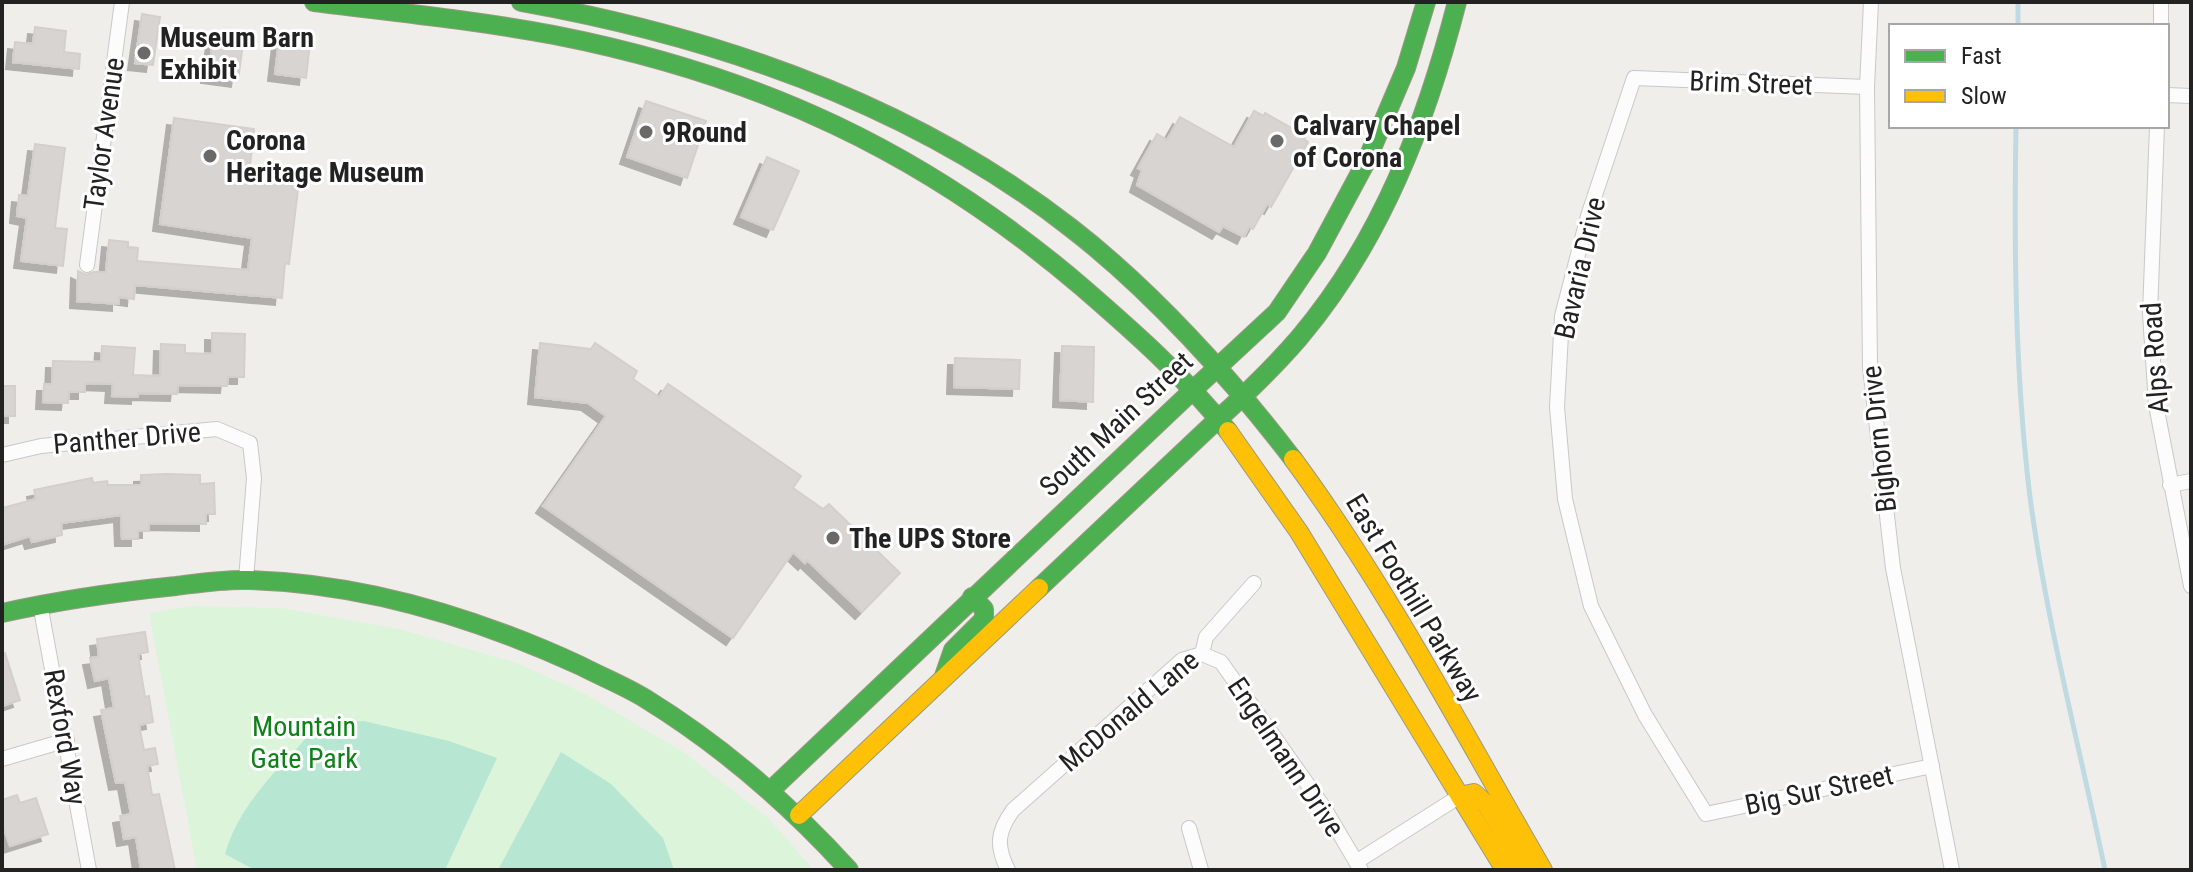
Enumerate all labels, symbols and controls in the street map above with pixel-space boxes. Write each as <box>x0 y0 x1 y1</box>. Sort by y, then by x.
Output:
place label: Museum Barn Exhibit <box>160 21 314 86</box>
legend <box>1889 24 2169 128</box>
text: Fast <box>1961 42 2002 70</box>
marker: Museum Barn Exhibit <box>135 44 153 62</box>
street label: Taylor Avenue <box>77 55 131 213</box>
street label: Brim Street <box>1689 64 1813 102</box>
text: Slow <box>1961 82 2007 110</box>
place label: Calvary Chapel of Corona <box>1293 109 1460 174</box>
place label: 9Round <box>662 116 747 149</box>
marker: 9Round <box>637 123 655 141</box>
place label: Corona Heritage Museum <box>226 124 424 189</box>
marker: Calvary Chapel of Corona <box>1268 132 1286 150</box>
marker: Corona Heritage Museum <box>201 147 219 165</box>
street label: Bavaria Drive <box>1548 194 1612 342</box>
street label: Alps Road <box>2135 301 2175 415</box>
street label: South Main Street <box>1033 345 1199 503</box>
street label: Bighorn Drive <box>1855 364 1903 514</box>
street label: Panther Drive <box>52 415 202 461</box>
street label: East Foothill Parkway <box>1339 488 1489 708</box>
place label: The UPS Store <box>849 522 1011 555</box>
marker: The UPS Store <box>824 529 842 547</box>
street label: McDonald Lane <box>1053 643 1205 779</box>
street label: Rexford Way <box>37 666 93 808</box>
street label: Engelmann Drive <box>1221 671 1351 843</box>
park label: Mountain Gate Park <box>250 710 358 775</box>
street label: Big Sur Street <box>1742 758 1896 822</box>

